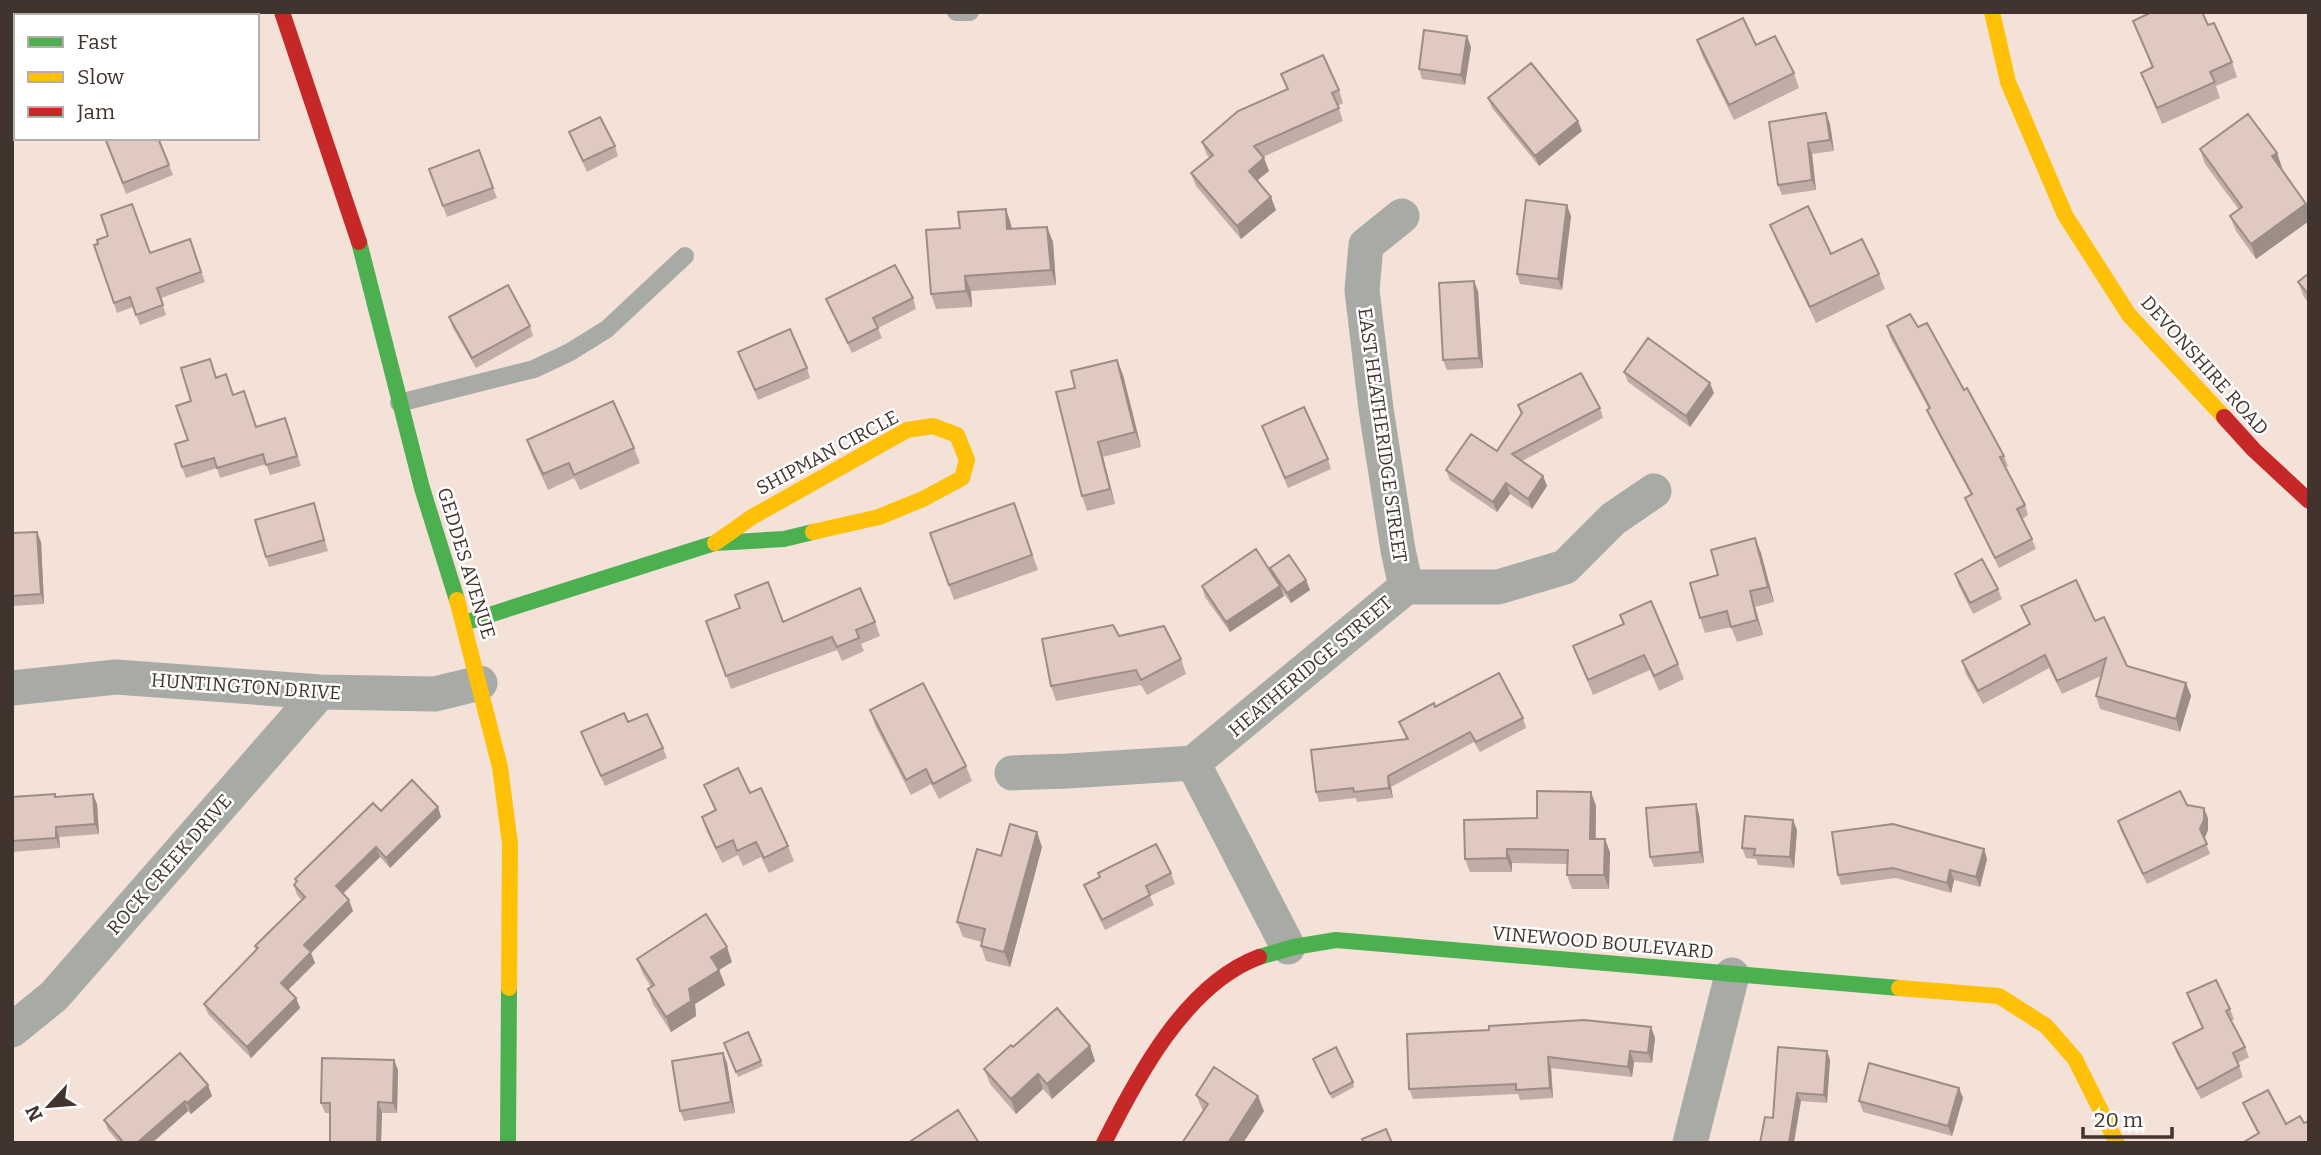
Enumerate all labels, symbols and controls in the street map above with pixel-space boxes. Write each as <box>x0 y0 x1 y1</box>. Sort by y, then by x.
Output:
legend <box>14 14 259 140</box>
text: Fast <box>77 29 118 55</box>
text: Slow <box>77 64 124 90</box>
text: Jam <box>76 99 115 125</box>
street label: DEVONSHIRE ROAD <box>2136 291 2273 440</box>
street label: EAST HEATHERIDGE STREET <box>1353 306 1412 564</box>
street label: SHIPMAN CIRCLE <box>752 405 902 500</box>
street label: GEDDES AVENUE <box>433 485 500 642</box>
street label: HEATHERIDGE STREET <box>1224 591 1397 742</box>
street label: HUNTINGTON DRIVE <box>150 668 342 705</box>
street label: ROCK CREEK DRIVE <box>102 789 237 939</box>
street label: VINEWOOD BOULEVARD <box>1491 921 1715 964</box>
north arrow <box>14 1071 84 1141</box>
scale bar <box>2083 1096 2172 1140</box>
text: N <box>20 1101 48 1125</box>
text: 20 m <box>2094 1107 2143 1133</box>

